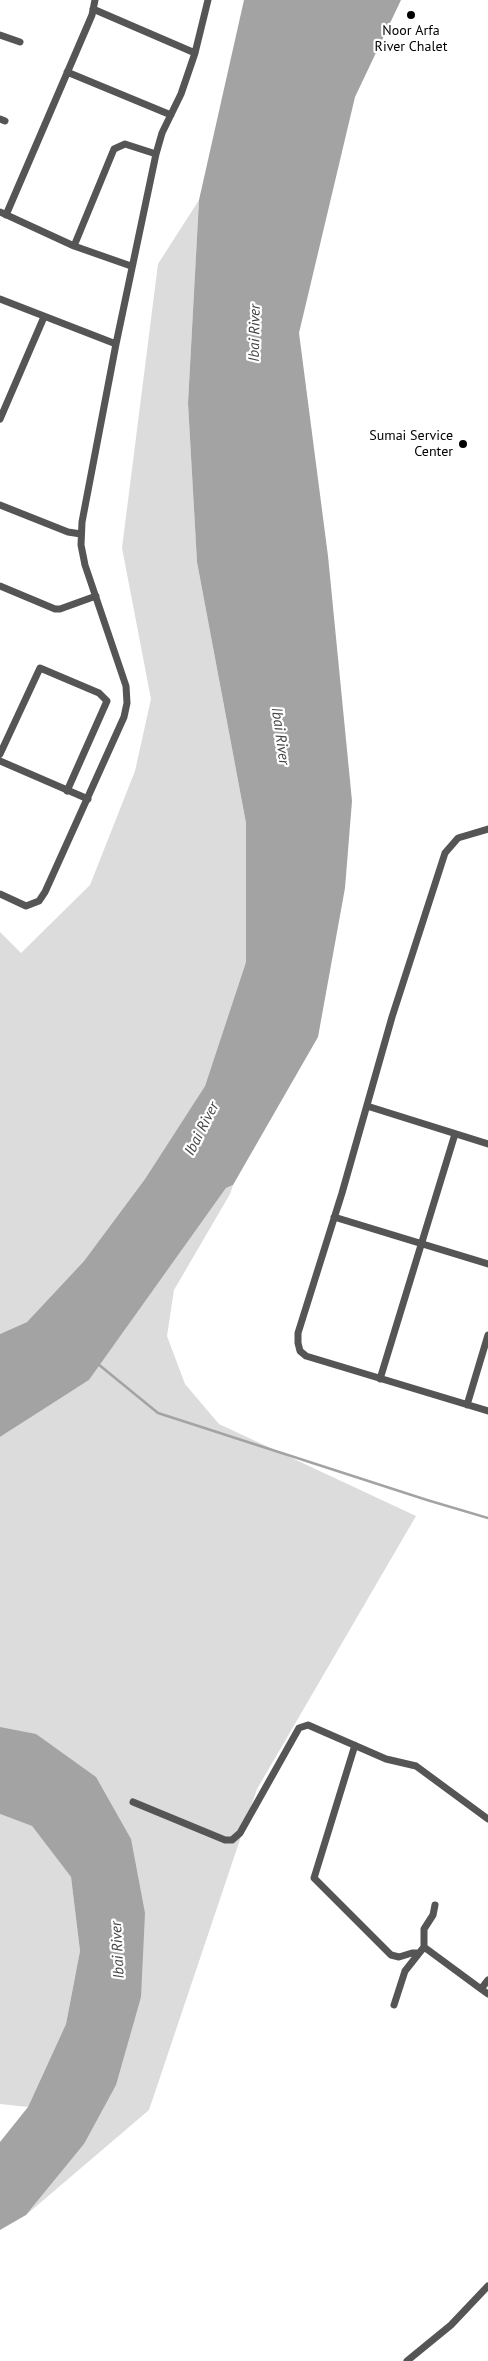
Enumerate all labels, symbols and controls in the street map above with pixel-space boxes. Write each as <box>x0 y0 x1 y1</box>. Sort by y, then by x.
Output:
marker: Noor Arfa River Chalet <box>405 9 417 21</box>
place label: Noor Arfa River Chalet <box>375 23 447 56</box>
water label: Ibai River <box>245 304 265 362</box>
place label: Sumai Service Center <box>369 428 453 461</box>
marker: Sumai Service Center <box>457 438 469 450</box>
water label: Ibai River <box>267 706 293 766</box>
water label: Ibai River <box>181 1099 223 1159</box>
water label: Ibai River <box>108 1921 128 1979</box>

